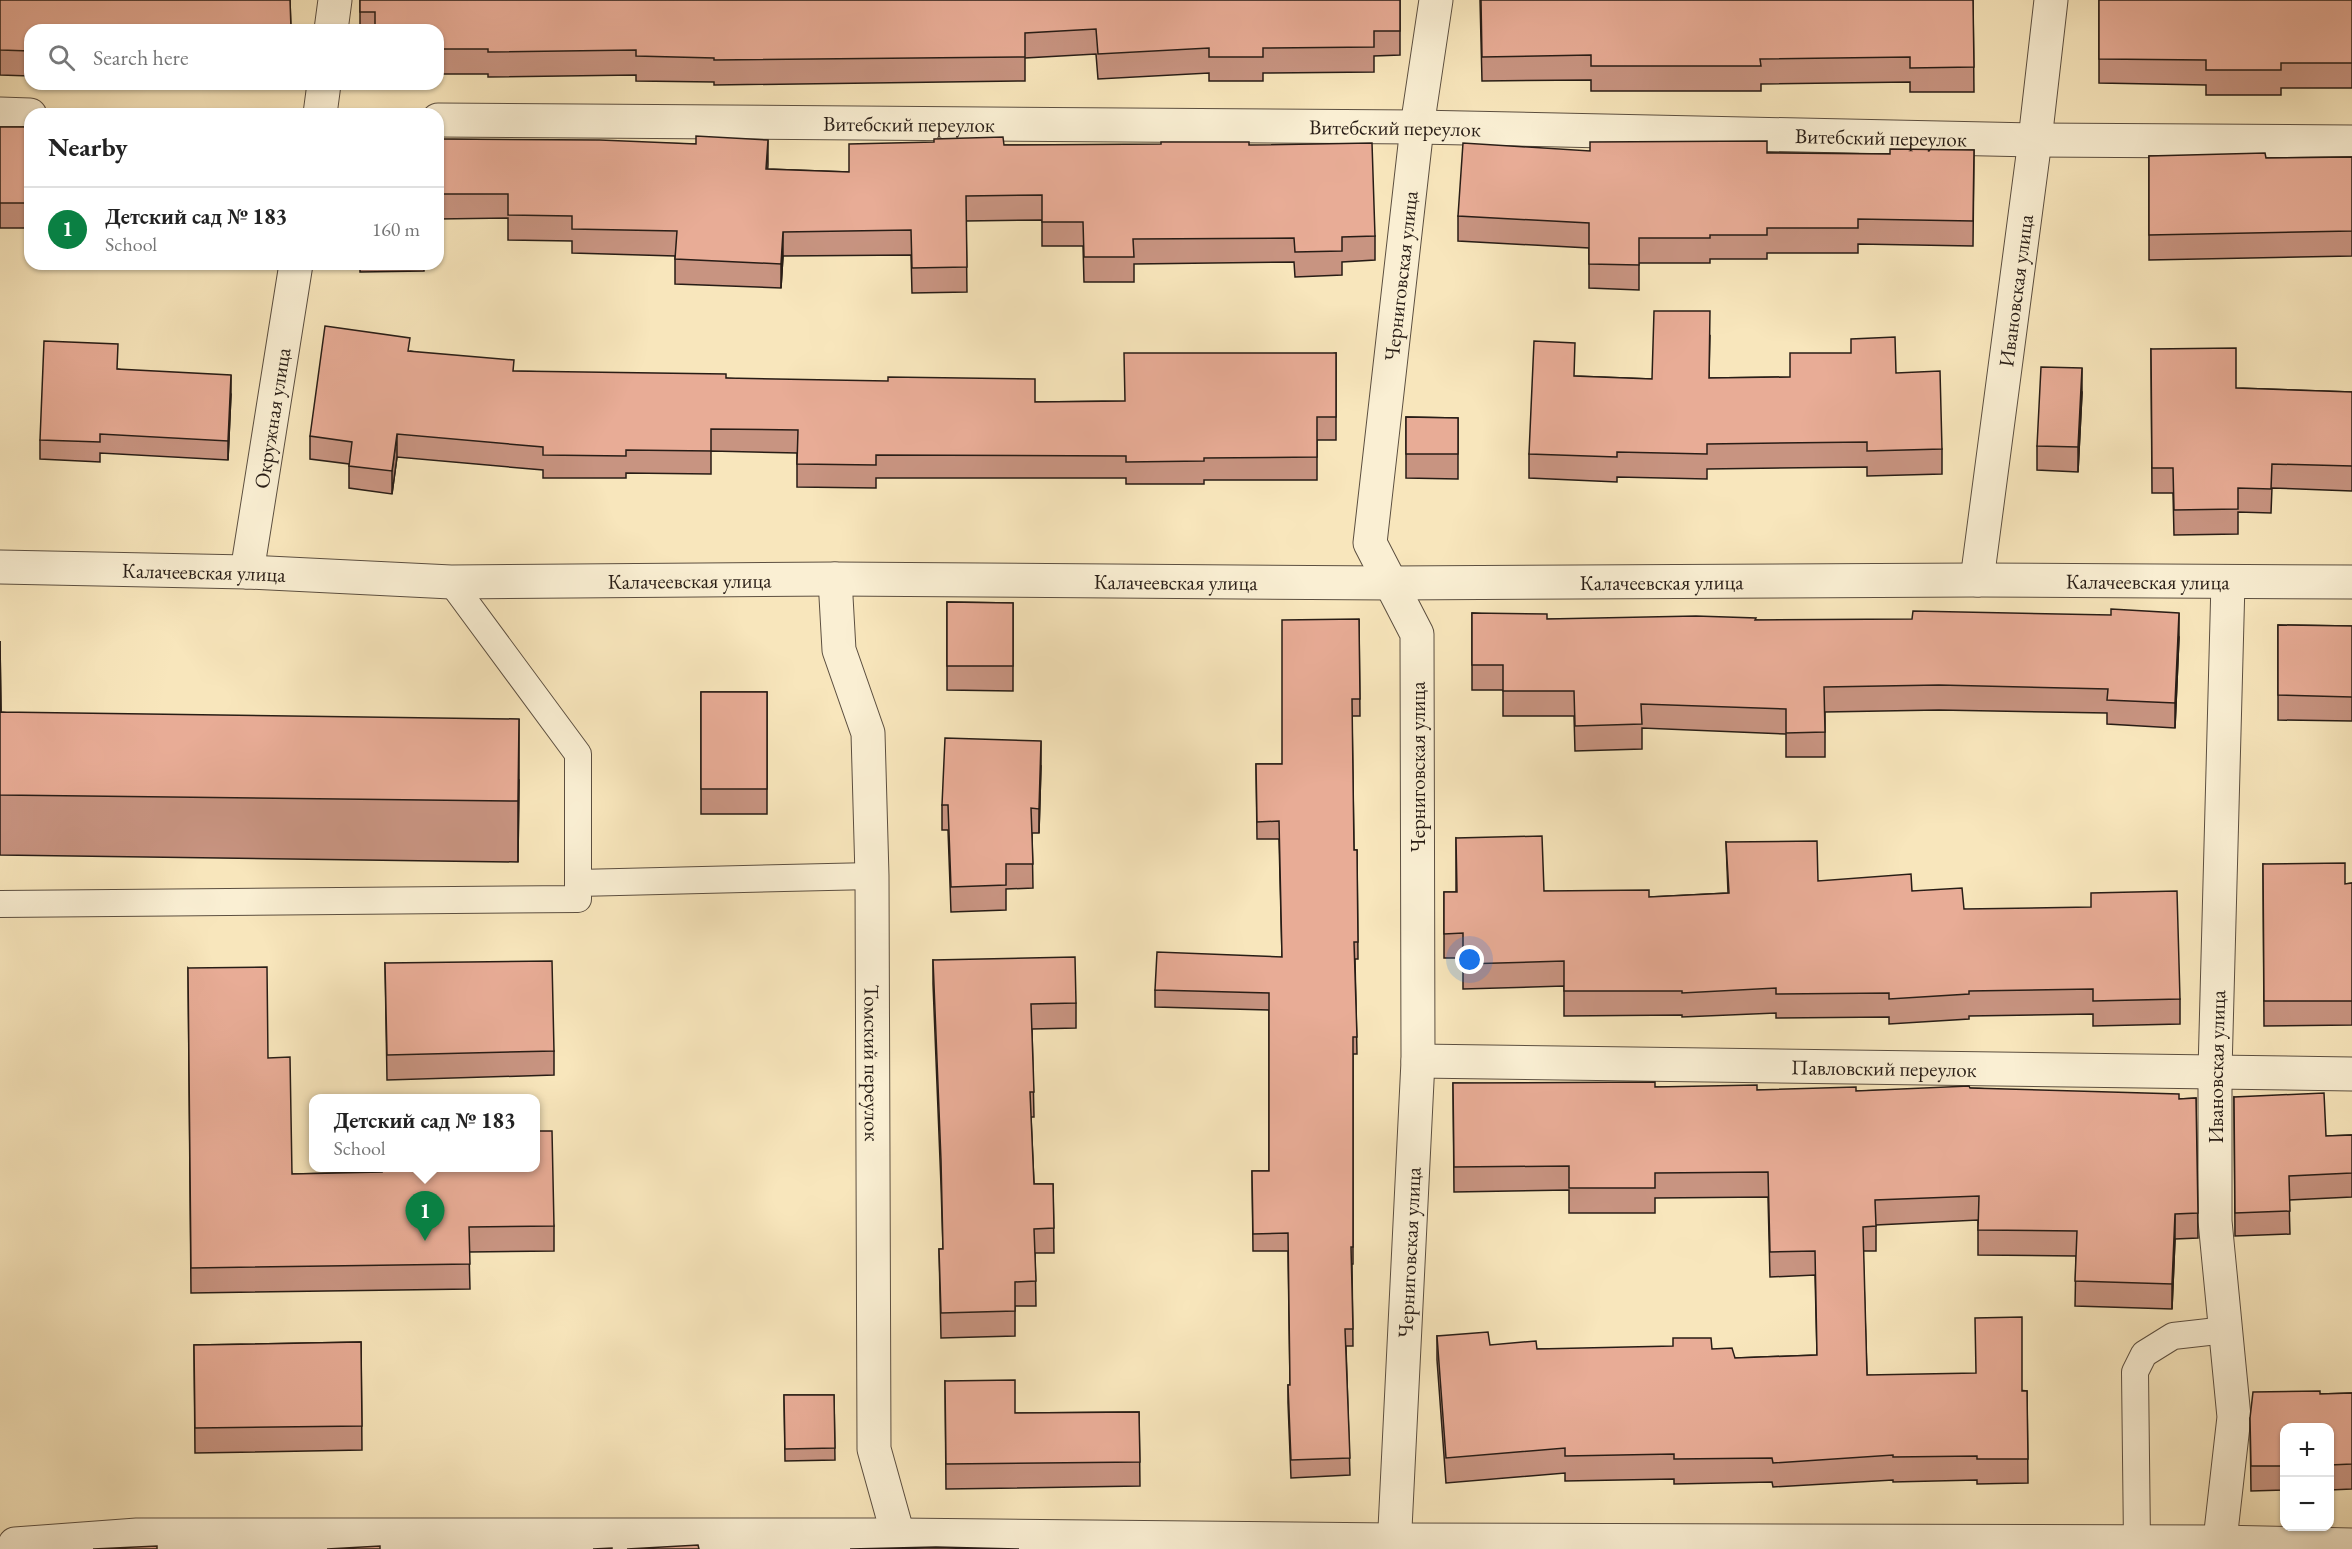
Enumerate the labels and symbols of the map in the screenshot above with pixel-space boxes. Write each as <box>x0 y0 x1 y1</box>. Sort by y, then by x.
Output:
street label: Витебский переулок <box>823 109 995 137</box>
street label: Витебский переулок <box>1309 113 1481 142</box>
street label: Витебский переулок <box>1795 121 1967 152</box>
street label: Черниговская улица <box>1377 189 1423 362</box>
street label: Ивановская улица <box>1992 212 2039 368</box>
street label: Окружная улица <box>247 345 296 490</box>
street label: Калачеевская улица <box>122 556 287 587</box>
street label: Калачеевская улица <box>608 566 772 594</box>
street label: Калачеевская улица <box>1094 567 1258 596</box>
street label: Калачеевская улица <box>2066 567 2230 595</box>
street label: Калачеевская улица <box>1580 568 1744 596</box>
street label: Черниговская улица <box>1404 681 1431 853</box>
your location <box>1455 945 1484 974</box>
street label: Томский переулок <box>859 984 886 1141</box>
street label: Ивановская улица <box>2202 989 2231 1144</box>
street label: Павловский переулок <box>1791 1053 1977 1082</box>
street label: Черниговская улица <box>1391 1166 1426 1339</box>
pin: 1 <box>406 1192 444 1241</box>

